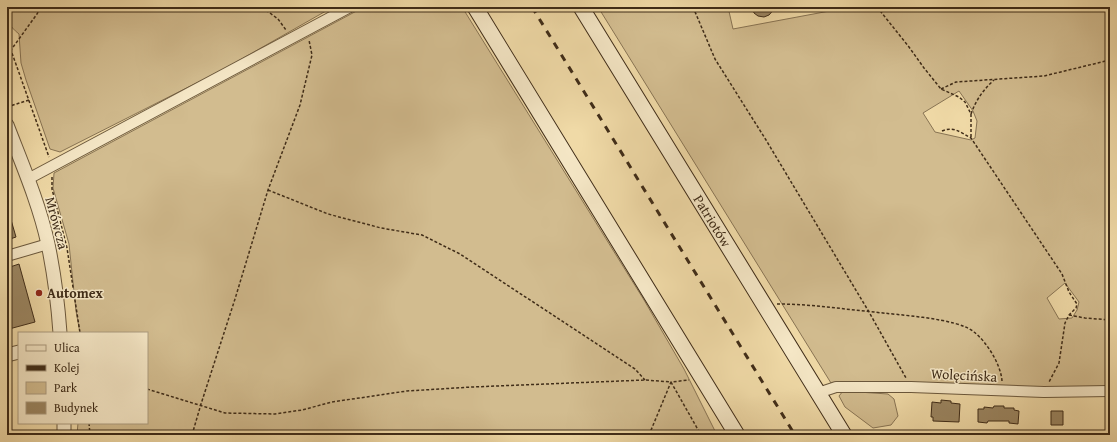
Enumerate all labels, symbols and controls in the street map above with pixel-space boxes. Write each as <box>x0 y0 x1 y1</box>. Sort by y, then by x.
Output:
street label: Patriotów <box>689 191 736 251</box>
street label: Mrówcza <box>40 195 74 252</box>
place label: Automex <box>47 283 103 303</box>
marker: Automex <box>34 288 44 298</box>
legend <box>18 332 148 424</box>
text: Ulica <box>54 339 80 356</box>
text: Kolej <box>54 359 79 376</box>
street label: Wolęcińska <box>930 363 998 387</box>
text: Park <box>54 379 78 396</box>
text: Budynek <box>54 399 99 416</box>

